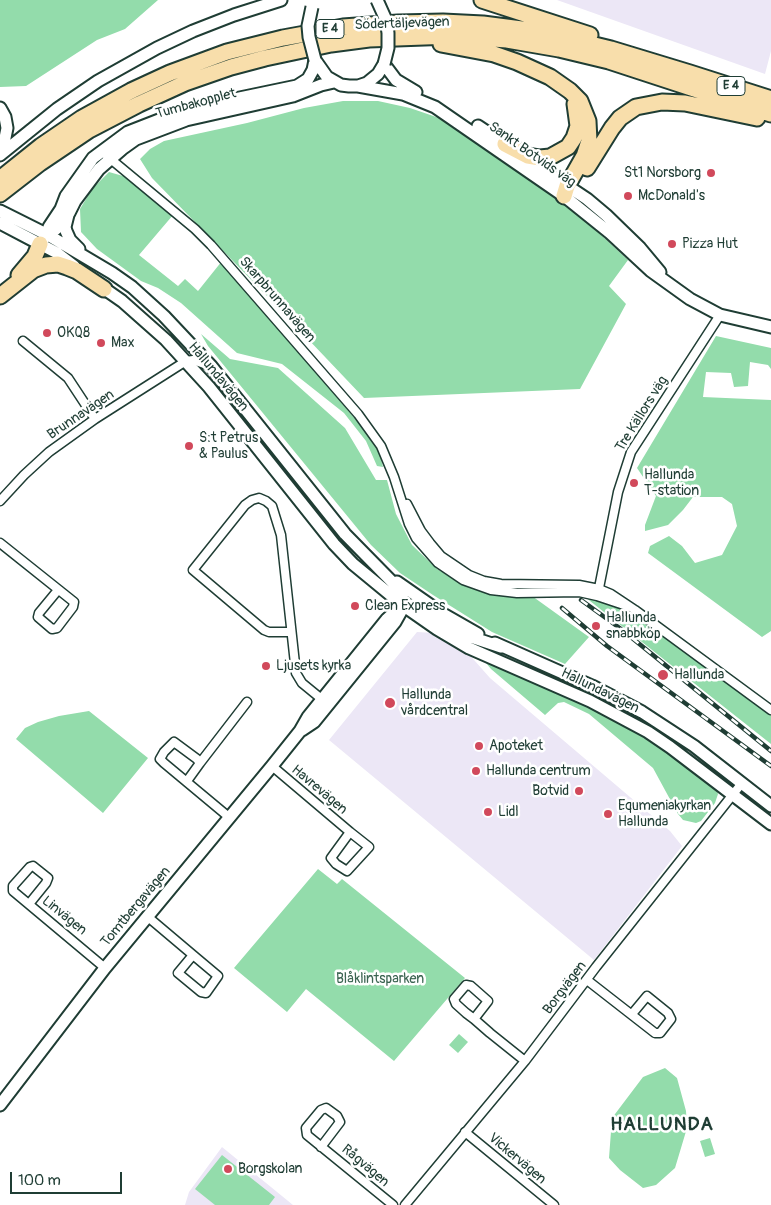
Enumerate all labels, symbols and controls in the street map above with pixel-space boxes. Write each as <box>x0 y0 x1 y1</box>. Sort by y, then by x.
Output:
street label: Södertäljevägen <box>354 14 450 34</box>
road number: E 4 <box>316 20 344 38</box>
road number: E 4 <box>717 76 745 95</box>
street label: Tumbakopplet <box>154 85 238 123</box>
street label: Sankt Botvids väg <box>485 119 579 191</box>
place label: St1 Norsborg <box>624 165 701 181</box>
marker: St1 Norsborg <box>705 167 717 179</box>
place label: McDonald's <box>638 188 705 204</box>
marker: McDonald's <box>622 190 634 202</box>
place label: Pizza Hut <box>682 236 738 252</box>
marker: Pizza Hut <box>666 238 678 250</box>
street label: Skarpbrunnavägen <box>235 254 319 346</box>
place label: OKQ8 <box>57 325 90 341</box>
marker: OKQ8 <box>41 327 53 339</box>
place label: Max <box>111 335 135 351</box>
marker: Max <box>95 337 107 349</box>
street label: Hallundavägen <box>184 339 252 415</box>
street label: Tre Källors väg <box>612 373 672 455</box>
street label: Brunnavägen <box>44 387 118 443</box>
place label: S:t Petrus & Paulus <box>199 430 258 462</box>
marker: S:t Petrus & Paulus <box>183 440 195 452</box>
place label: Hallunda T-station <box>644 467 699 500</box>
marker: Hallunda T-station <box>628 477 640 489</box>
place label: Clean Express <box>365 598 445 614</box>
marker: Clean Express <box>349 600 361 612</box>
place label: Hallunda snabbköp <box>606 610 661 642</box>
marker: Hallunda snabbköp <box>590 620 602 632</box>
place label: Ljusets kyrka <box>276 658 351 674</box>
marker: Ljusets kyrka <box>260 660 272 672</box>
street label: Hallundavägen <box>558 665 642 717</box>
place label: Hallunda <box>674 667 724 683</box>
marker: Hallunda <box>656 668 670 682</box>
place label: Hallunda vårdcentral <box>401 687 468 720</box>
marker: Hallunda vårdcentral <box>383 696 397 710</box>
place label: Apoteket <box>489 738 543 754</box>
marker: Apoteket <box>473 740 485 752</box>
street label: Havrevägen <box>288 762 350 818</box>
place label: Hallunda centrum <box>486 763 591 779</box>
marker: Hallunda centrum <box>470 765 482 777</box>
place label: Botvid <box>532 783 569 799</box>
marker: Botvid <box>573 785 585 797</box>
place label: Equmeniakyrkan Hallunda <box>618 798 711 830</box>
place label: Lidl <box>498 804 519 820</box>
marker: Lidl <box>482 806 494 818</box>
marker: Equmeniakyrkan Hallunda <box>602 808 614 820</box>
street label: Tomtbergavägen <box>98 864 174 950</box>
street label: Linvägen <box>38 893 90 939</box>
street label: Borgvägen <box>540 958 590 1018</box>
park label: Blåklintsparken <box>336 971 424 987</box>
district label: HALLUNDA <box>609 1114 715 1136</box>
street label: Vickervägen <box>485 1130 549 1188</box>
street label: Rågvägen <box>338 1141 392 1191</box>
place label: Borgskolan <box>238 1161 302 1177</box>
scale bar <box>12 1162 125 1194</box>
marker: Borgskolan <box>222 1163 234 1175</box>
text: 100 m <box>18 1171 61 1190</box>

